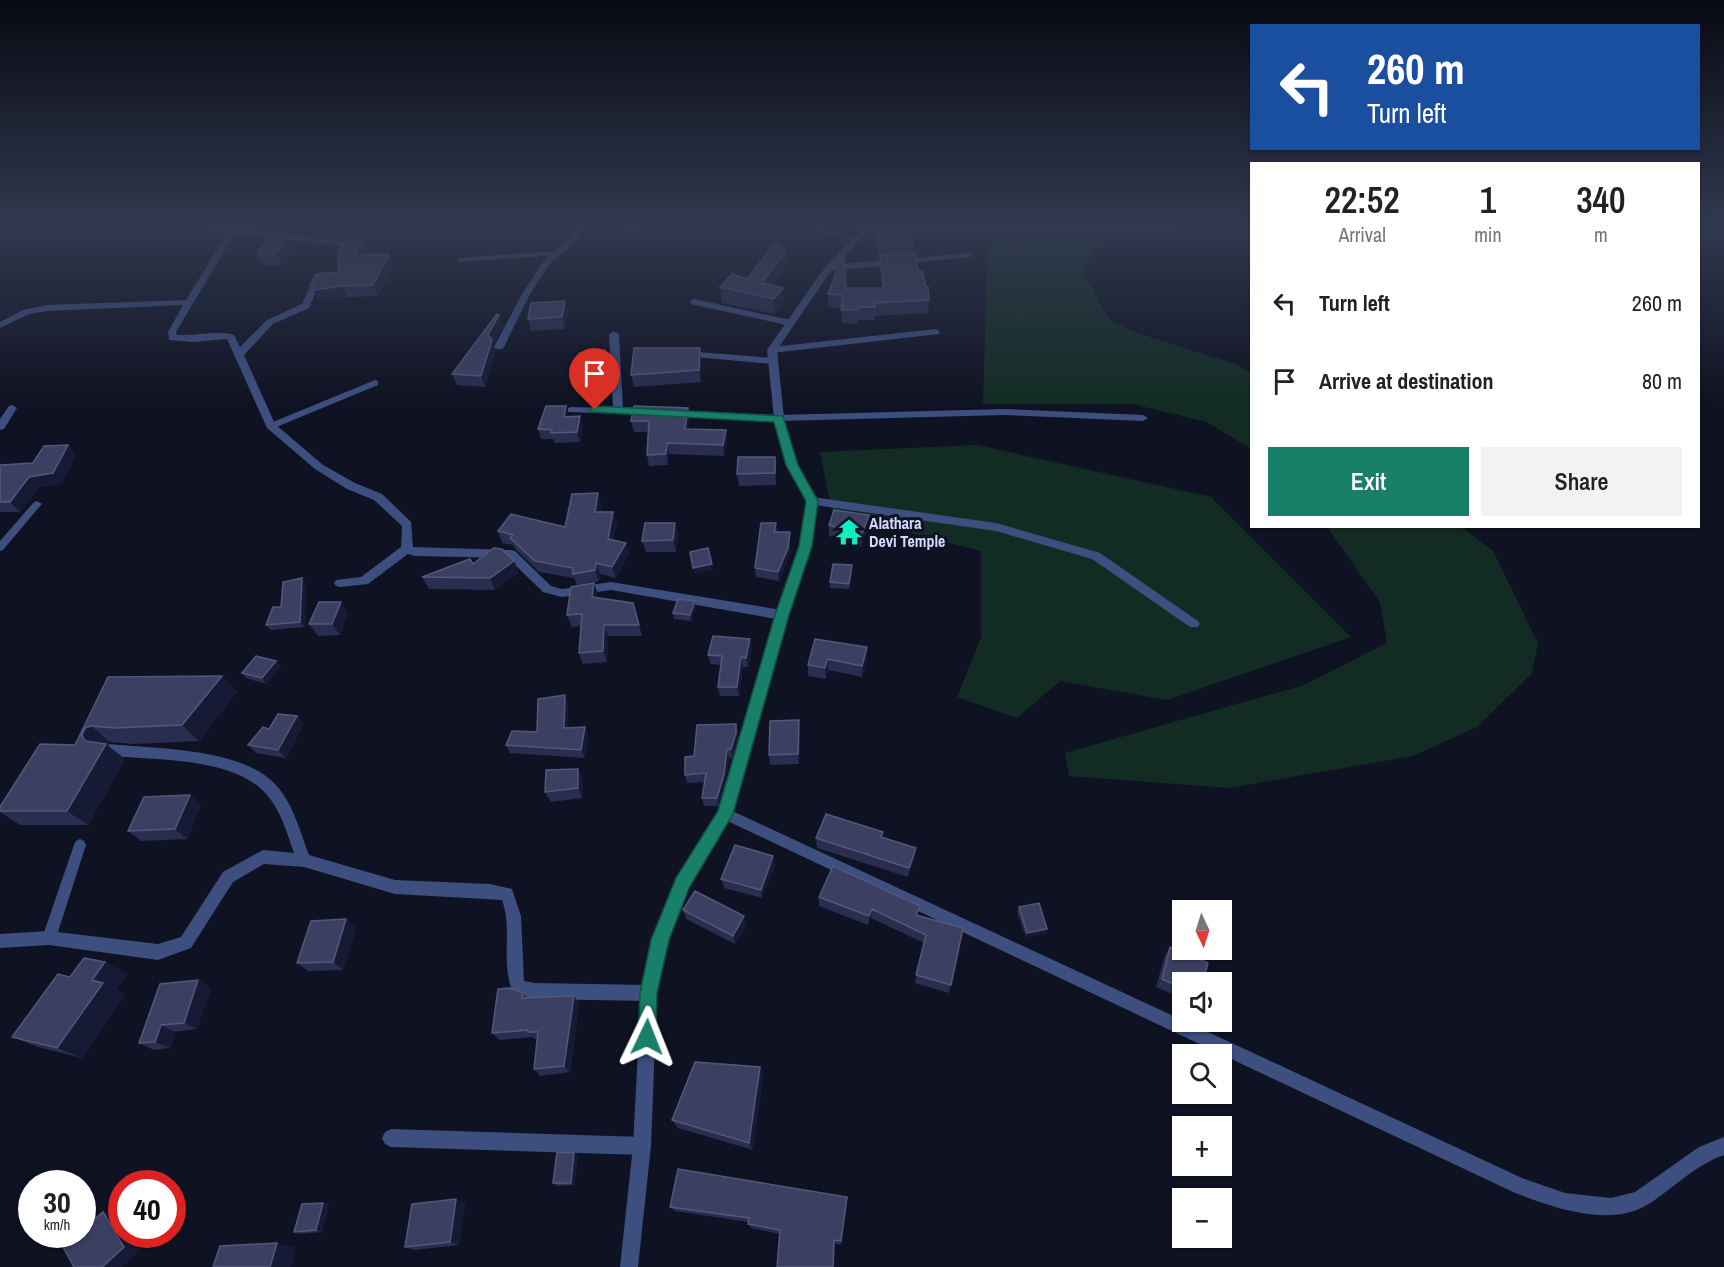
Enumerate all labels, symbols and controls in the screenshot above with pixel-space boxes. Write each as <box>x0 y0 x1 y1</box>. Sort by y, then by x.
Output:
text: 260 m <box>1367 41 1465 97</box>
icon: left <box>1268 48 1346 126</box>
text: Turn left <box>1367 95 1446 131</box>
text: 22:52 <box>1325 176 1400 224</box>
text: 1 <box>1480 176 1496 224</box>
text: 340 <box>1576 176 1625 224</box>
text: Arrival <box>1338 221 1386 248</box>
text: min <box>1474 221 1502 248</box>
text: m <box>1594 221 1608 248</box>
icon: left <box>1268 287 1301 320</box>
text: Turn left <box>1319 288 1390 318</box>
text: 260 m <box>1632 288 1682 318</box>
pin <box>569 348 620 410</box>
icon: arrive <box>578 357 611 390</box>
icon: arrive <box>1268 365 1301 398</box>
text: Arrive at destination <box>1319 366 1493 396</box>
text: 80 m <box>1642 366 1682 396</box>
button: Exit <box>1268 447 1469 516</box>
button: Share <box>1481 447 1682 516</box>
place label: Alathara Devi Temple <box>869 512 945 552</box>
temple icon: Alathara Devi Temple <box>834 517 864 547</box>
north arrow <box>1172 900 1232 960</box>
map controls <box>1172 900 1232 1248</box>
button: sound <box>1172 972 1232 1032</box>
position arrow <box>615 1005 679 1069</box>
button: search <box>1172 1044 1232 1104</box>
button: + <box>1172 1116 1232 1176</box>
speed limit sign: 40 <box>108 1170 186 1248</box>
text: 30 <box>43 1182 71 1222</box>
button: − <box>1172 1188 1232 1248</box>
text: km/h <box>44 1214 70 1235</box>

